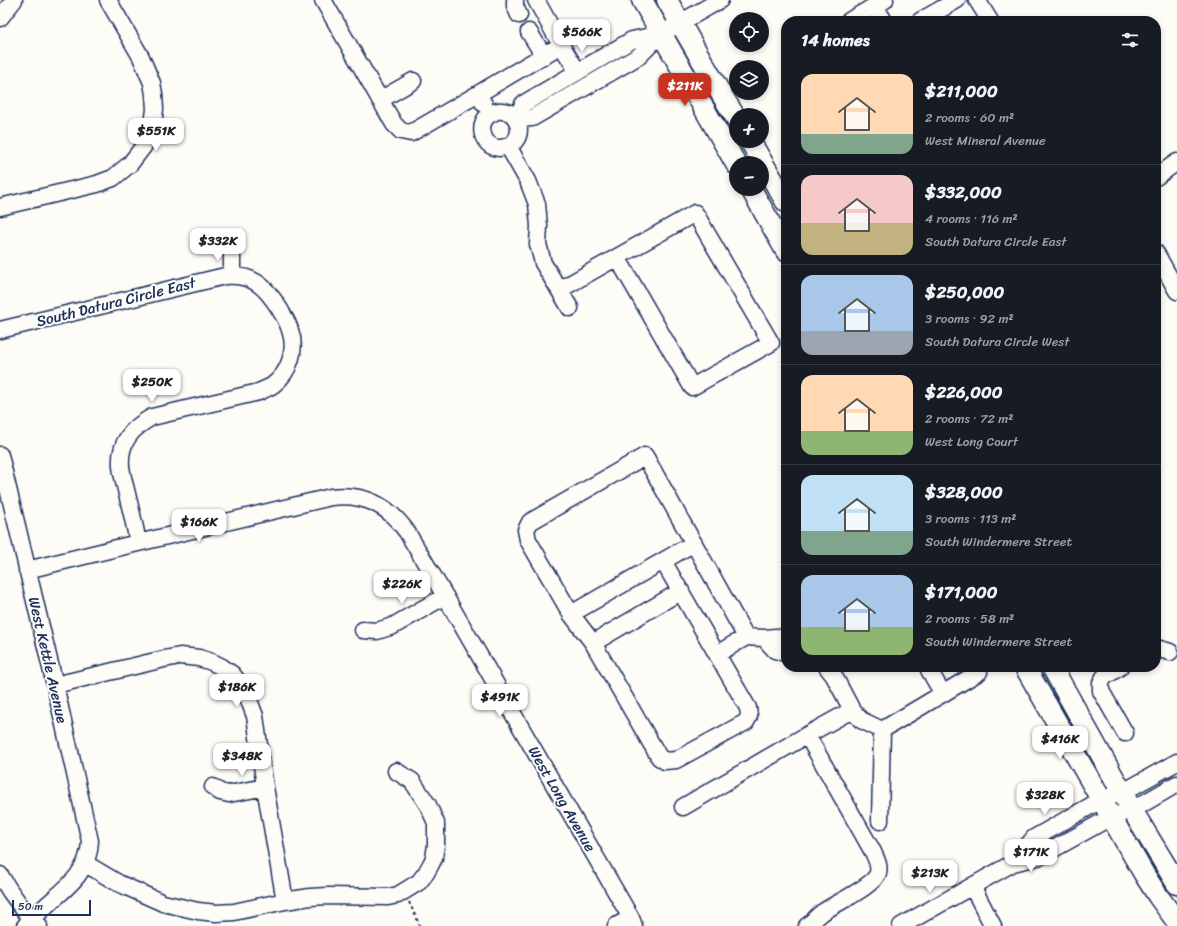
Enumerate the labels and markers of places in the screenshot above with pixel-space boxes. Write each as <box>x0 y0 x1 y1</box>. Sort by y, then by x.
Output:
pin: $566K <box>554 19 610 53</box>
pin: $211K <box>657 73 713 107</box>
pin: $551K <box>128 118 184 152</box>
pin: $332K <box>190 228 246 262</box>
pin: $250K <box>124 369 180 403</box>
pin: $166K <box>171 509 227 543</box>
pin: $226K <box>374 571 430 605</box>
pin: $186K <box>209 674 265 708</box>
pin: $491K <box>472 684 528 718</box>
pin: $416K <box>1032 726 1088 760</box>
pin: $348K <box>214 743 270 777</box>
pin: $328K <box>1017 782 1073 816</box>
pin: $171K <box>1003 839 1059 873</box>
pin: $213K <box>902 860 958 894</box>

